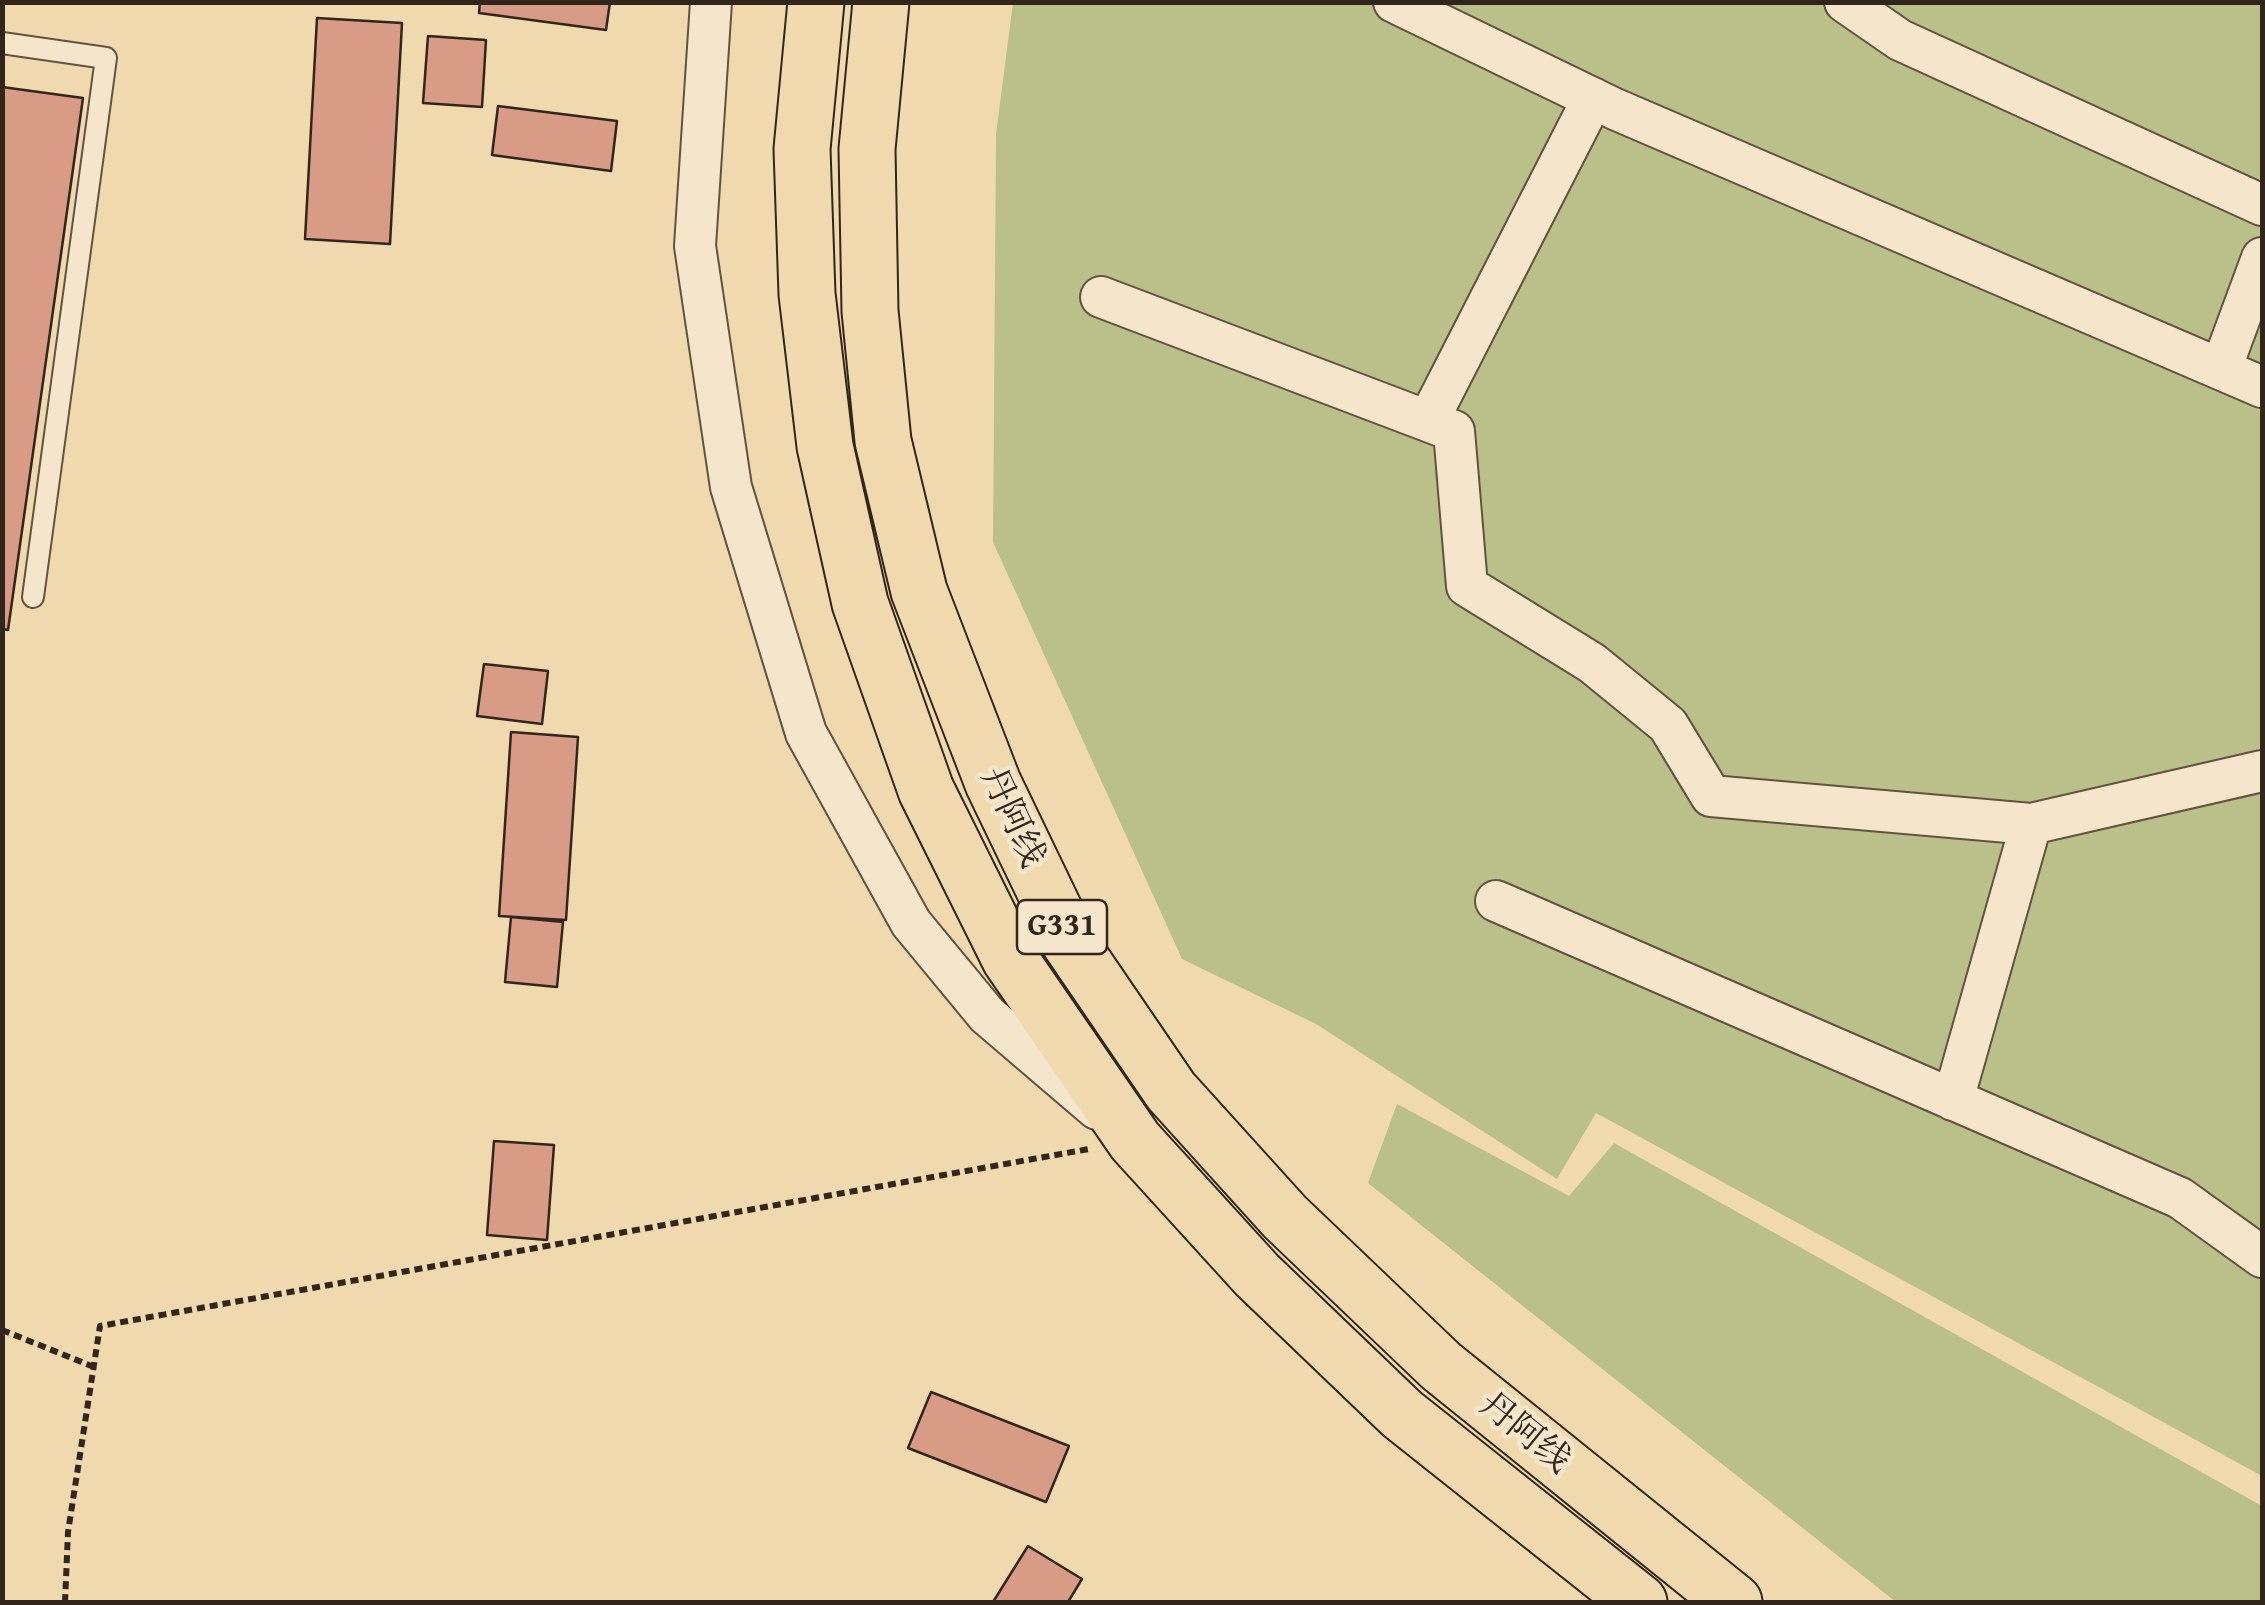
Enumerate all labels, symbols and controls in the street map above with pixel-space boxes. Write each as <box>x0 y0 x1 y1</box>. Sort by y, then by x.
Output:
street label: 丹阿线 <box>970 762 1052 874</box>
road number: G331 <box>1017 900 1107 954</box>
street label: 丹阿线 <box>1470 1385 1578 1483</box>

